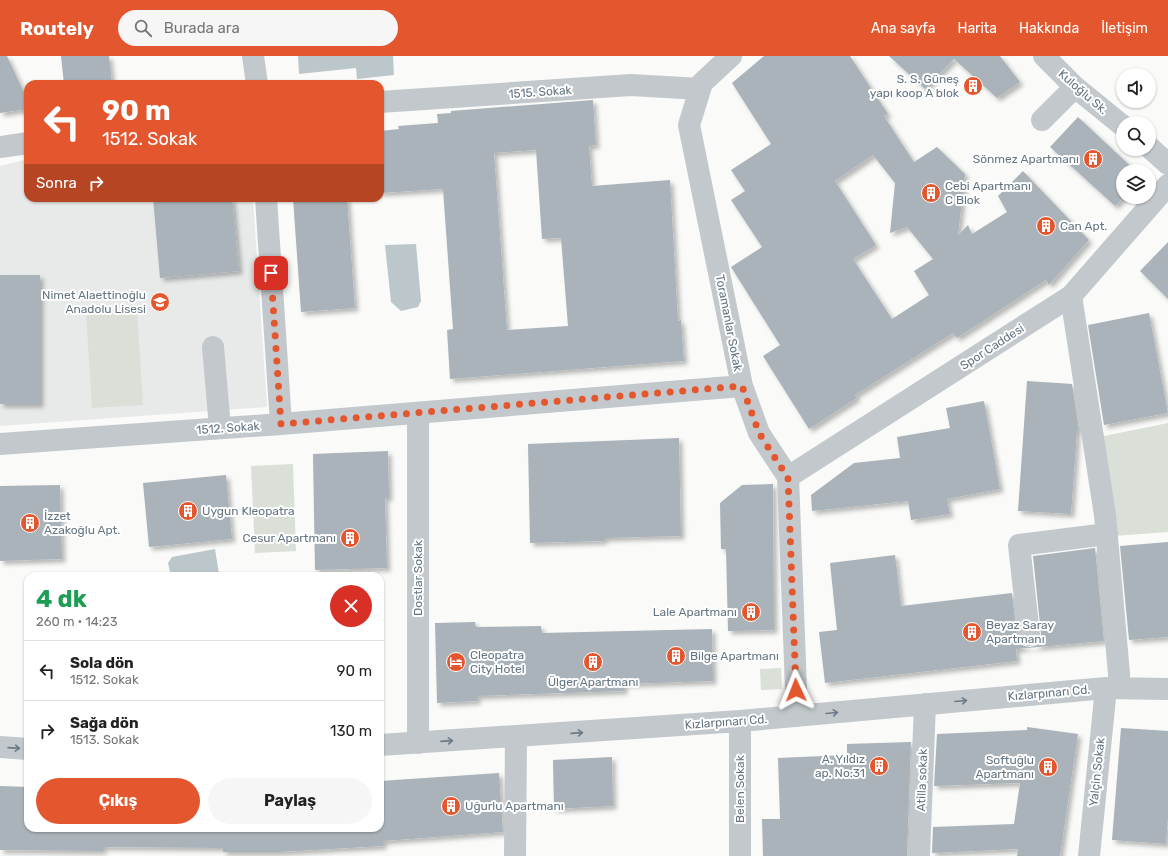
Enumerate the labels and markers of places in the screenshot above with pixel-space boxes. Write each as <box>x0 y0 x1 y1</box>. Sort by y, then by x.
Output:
place label: S. S. Güneş yapı koop A blok <box>870 72 960 100</box>
building icon: S. S. Güneş yapı koop A blok <box>962 75 984 97</box>
building icon: Sönmez Apartmanı <box>1082 148 1104 170</box>
place label: Sönmez Apartmanı <box>973 152 1079 166</box>
place label: Cebi Apartmanı C Blok <box>945 179 1031 207</box>
building icon: Cebi Apartmanı C Blok <box>920 182 942 204</box>
building icon: Can Apt. <box>1035 215 1057 237</box>
place label: Can Apt. <box>1060 219 1107 233</box>
pin <box>254 256 288 290</box>
place label: Nimet Alaettinoğlu Anadolu Lisesi <box>42 288 146 316</box>
school or university icon: Nimet Alaettinoğlu Anadolu Lisesi <box>149 291 171 313</box>
building icon: Uygun Kleopatra <box>177 500 199 522</box>
place label: Uygun Kleopatra <box>202 504 295 518</box>
place label: İzzet Azakoğlu Apt. <box>44 509 120 537</box>
building icon: İzzet Azakoğlu Apt. <box>19 512 41 534</box>
building icon: Cesur Apartmanı <box>339 527 361 549</box>
place label: Cesur Apartmanı <box>242 531 336 545</box>
building icon: Lale Apartmanı <box>740 601 762 623</box>
place label: Lale Apartmanı <box>653 605 737 619</box>
place label: Beyaz Saray Apartmanı <box>986 618 1055 646</box>
building icon: Beyaz Saray Apartmanı <box>961 621 983 643</box>
building icon: Bilge Apartmanı <box>665 645 687 667</box>
place label: Cleopatra City Hotel <box>470 648 525 676</box>
place label: Bilge Apartmanı <box>690 649 779 663</box>
hotel icon: Cleopatra City Hotel <box>445 651 467 673</box>
building icon: Ülger Apartmanı <box>582 651 604 673</box>
place label: Ülger Apartmanı <box>548 675 638 689</box>
place label: A. Yıldız ap. No:31 <box>815 752 865 780</box>
place label: Softuğlu Apartmanı <box>975 753 1034 781</box>
building icon: A. Yıldız ap. No:31 <box>868 755 890 777</box>
building icon: Softuğlu Apartmanı <box>1037 756 1059 778</box>
building icon: Uğurlu Apartmanı <box>440 795 462 817</box>
place label: Uğurlu Apartmanı <box>465 799 564 813</box>

